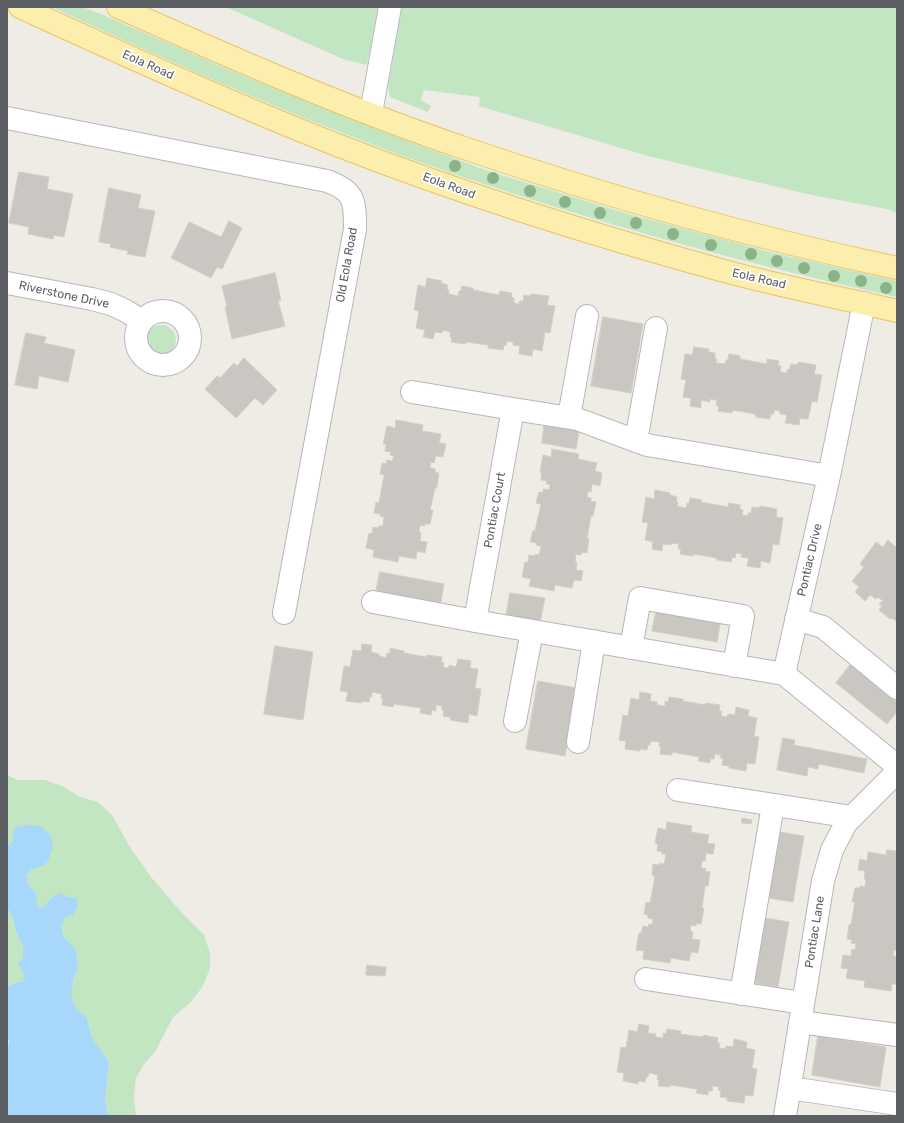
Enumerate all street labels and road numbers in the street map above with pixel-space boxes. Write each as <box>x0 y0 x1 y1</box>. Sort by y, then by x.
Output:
street label: Eola Road <box>120 47 176 83</box>
street label: Eola Road <box>421 170 477 202</box>
street label: Old Eola Road <box>333 226 361 304</box>
street label: Eola Road <box>731 266 787 292</box>
street label: Riverstone Drive <box>18 278 110 312</box>
street label: Pontiac Court <box>481 471 509 549</box>
street label: Pontiac Drive <box>795 522 825 598</box>
street label: Pontiac Lane <box>802 895 828 969</box>

